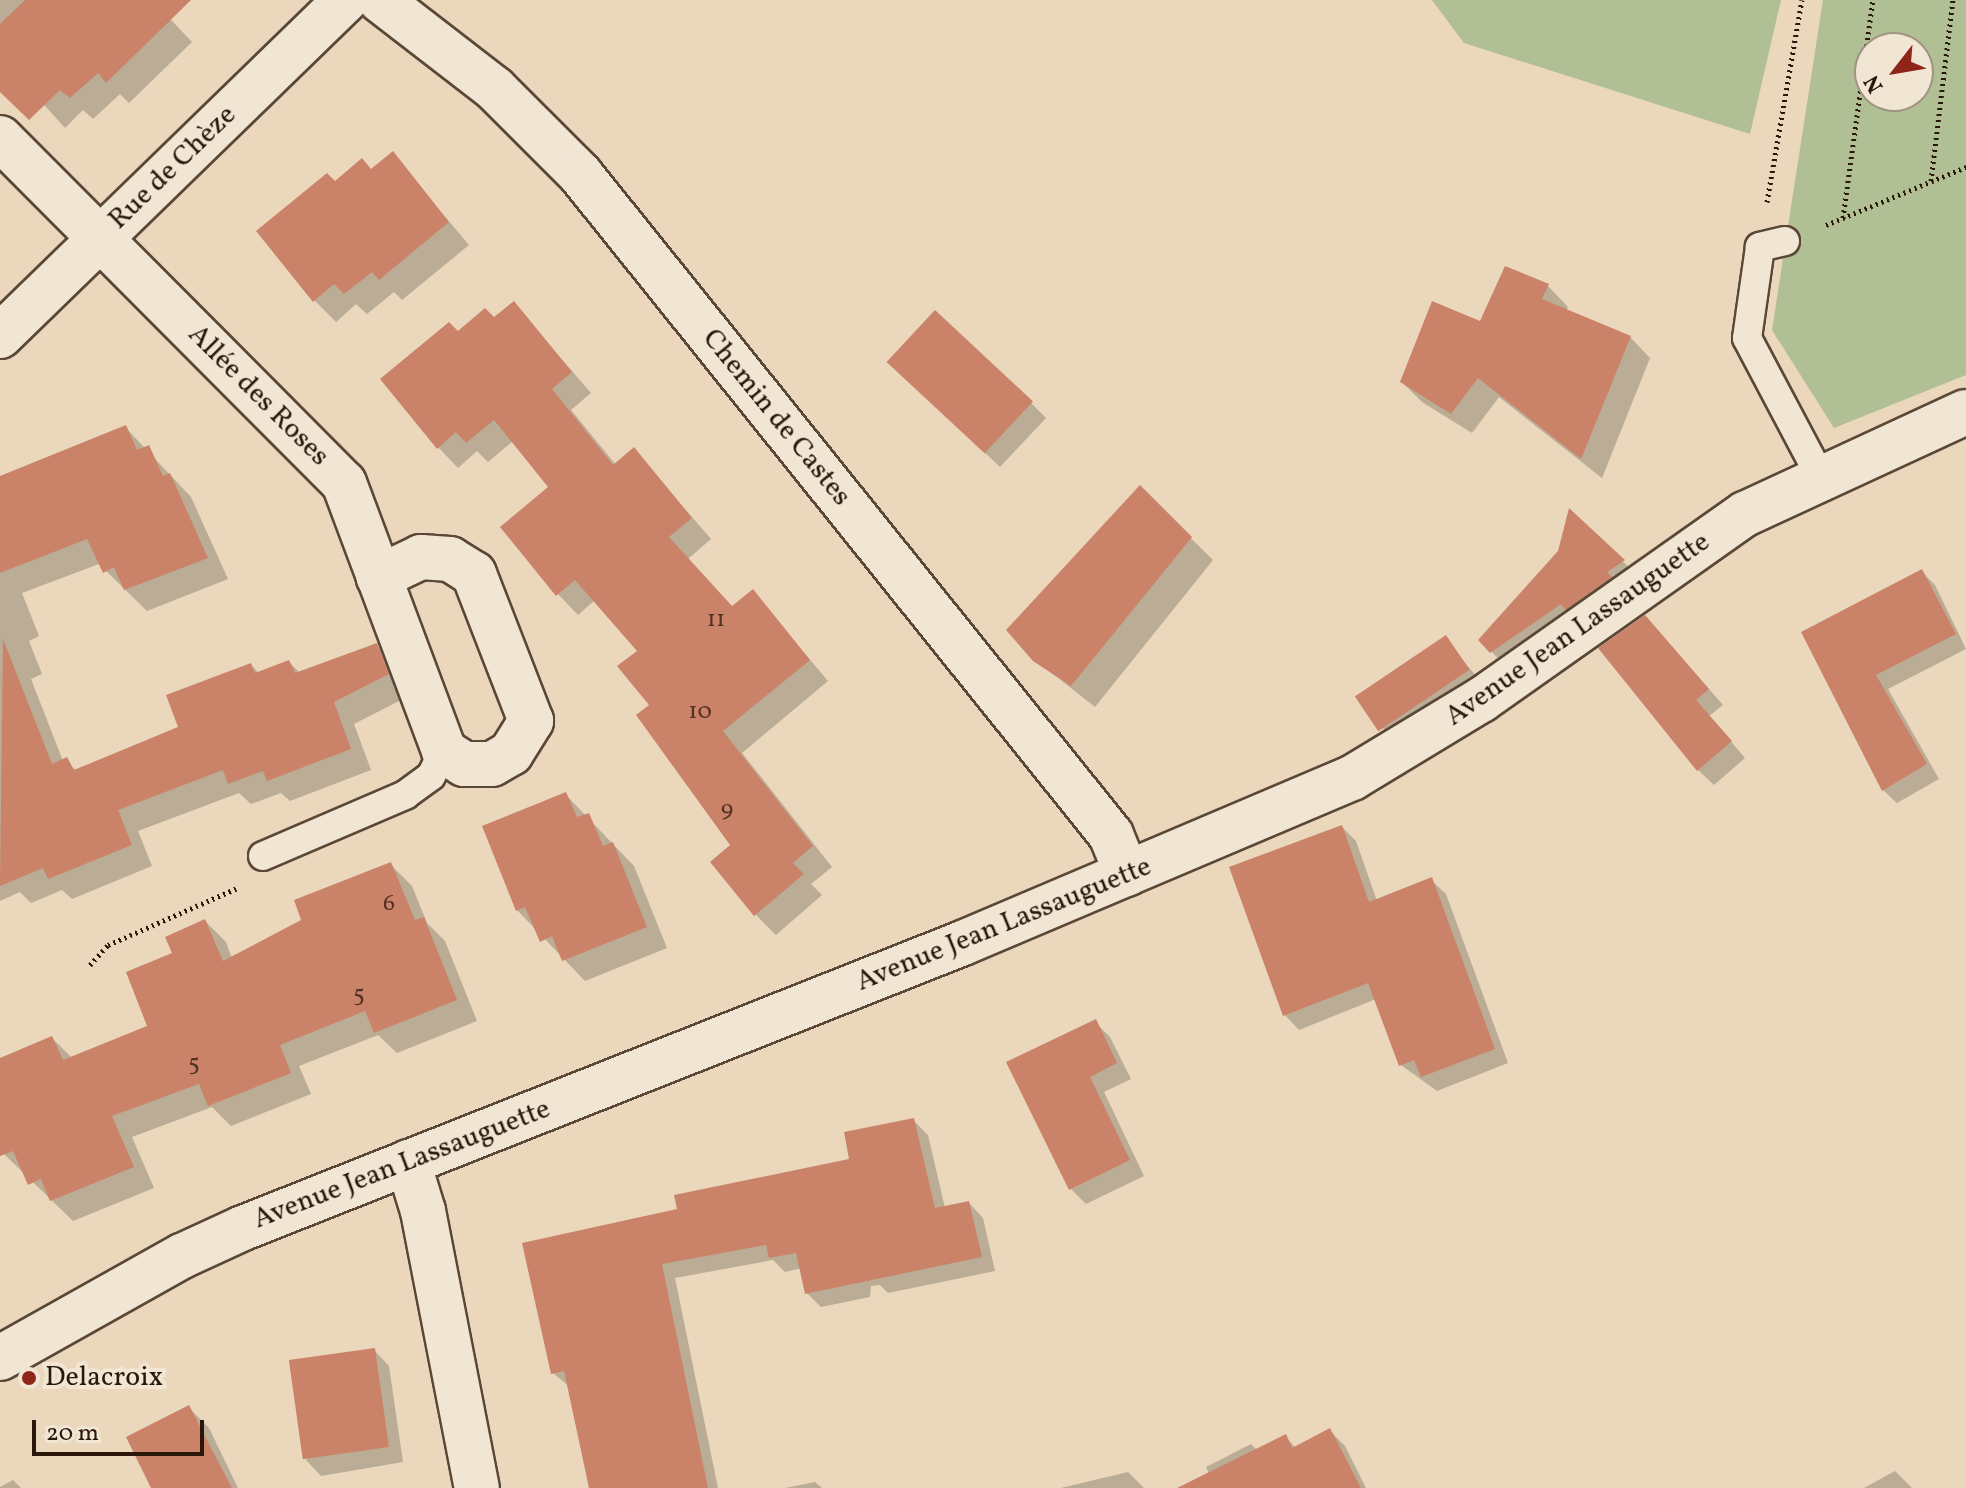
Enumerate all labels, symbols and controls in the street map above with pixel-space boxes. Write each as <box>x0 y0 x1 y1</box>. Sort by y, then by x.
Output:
north arrow <box>1854 32 1934 112</box>
text: N <box>1857 69 1892 98</box>
street label: Rue de Chèze <box>102 99 244 237</box>
street label: Allée des Roses <box>180 318 336 474</box>
street label: Chemin de Castes <box>695 323 857 513</box>
street label: Avenue Jean Lassauguette <box>1439 526 1717 734</box>
house number: 11 <box>707 607 725 635</box>
house number: 10 <box>688 699 712 727</box>
house number: 9 <box>721 797 733 825</box>
street label: Avenue Jean Lassauguette <box>852 850 1156 1000</box>
house number: 6 <box>383 891 395 919</box>
house number: 5 <box>353 982 365 1010</box>
house number: 5 <box>188 1051 200 1079</box>
street label: Avenue Jean Lassauguette <box>249 1093 555 1237</box>
place label: Delacroix <box>45 1361 163 1395</box>
marker: Delacroix <box>20 1369 38 1387</box>
scale bar <box>36 1404 208 1454</box>
text: 20 m <box>46 1417 99 1451</box>

